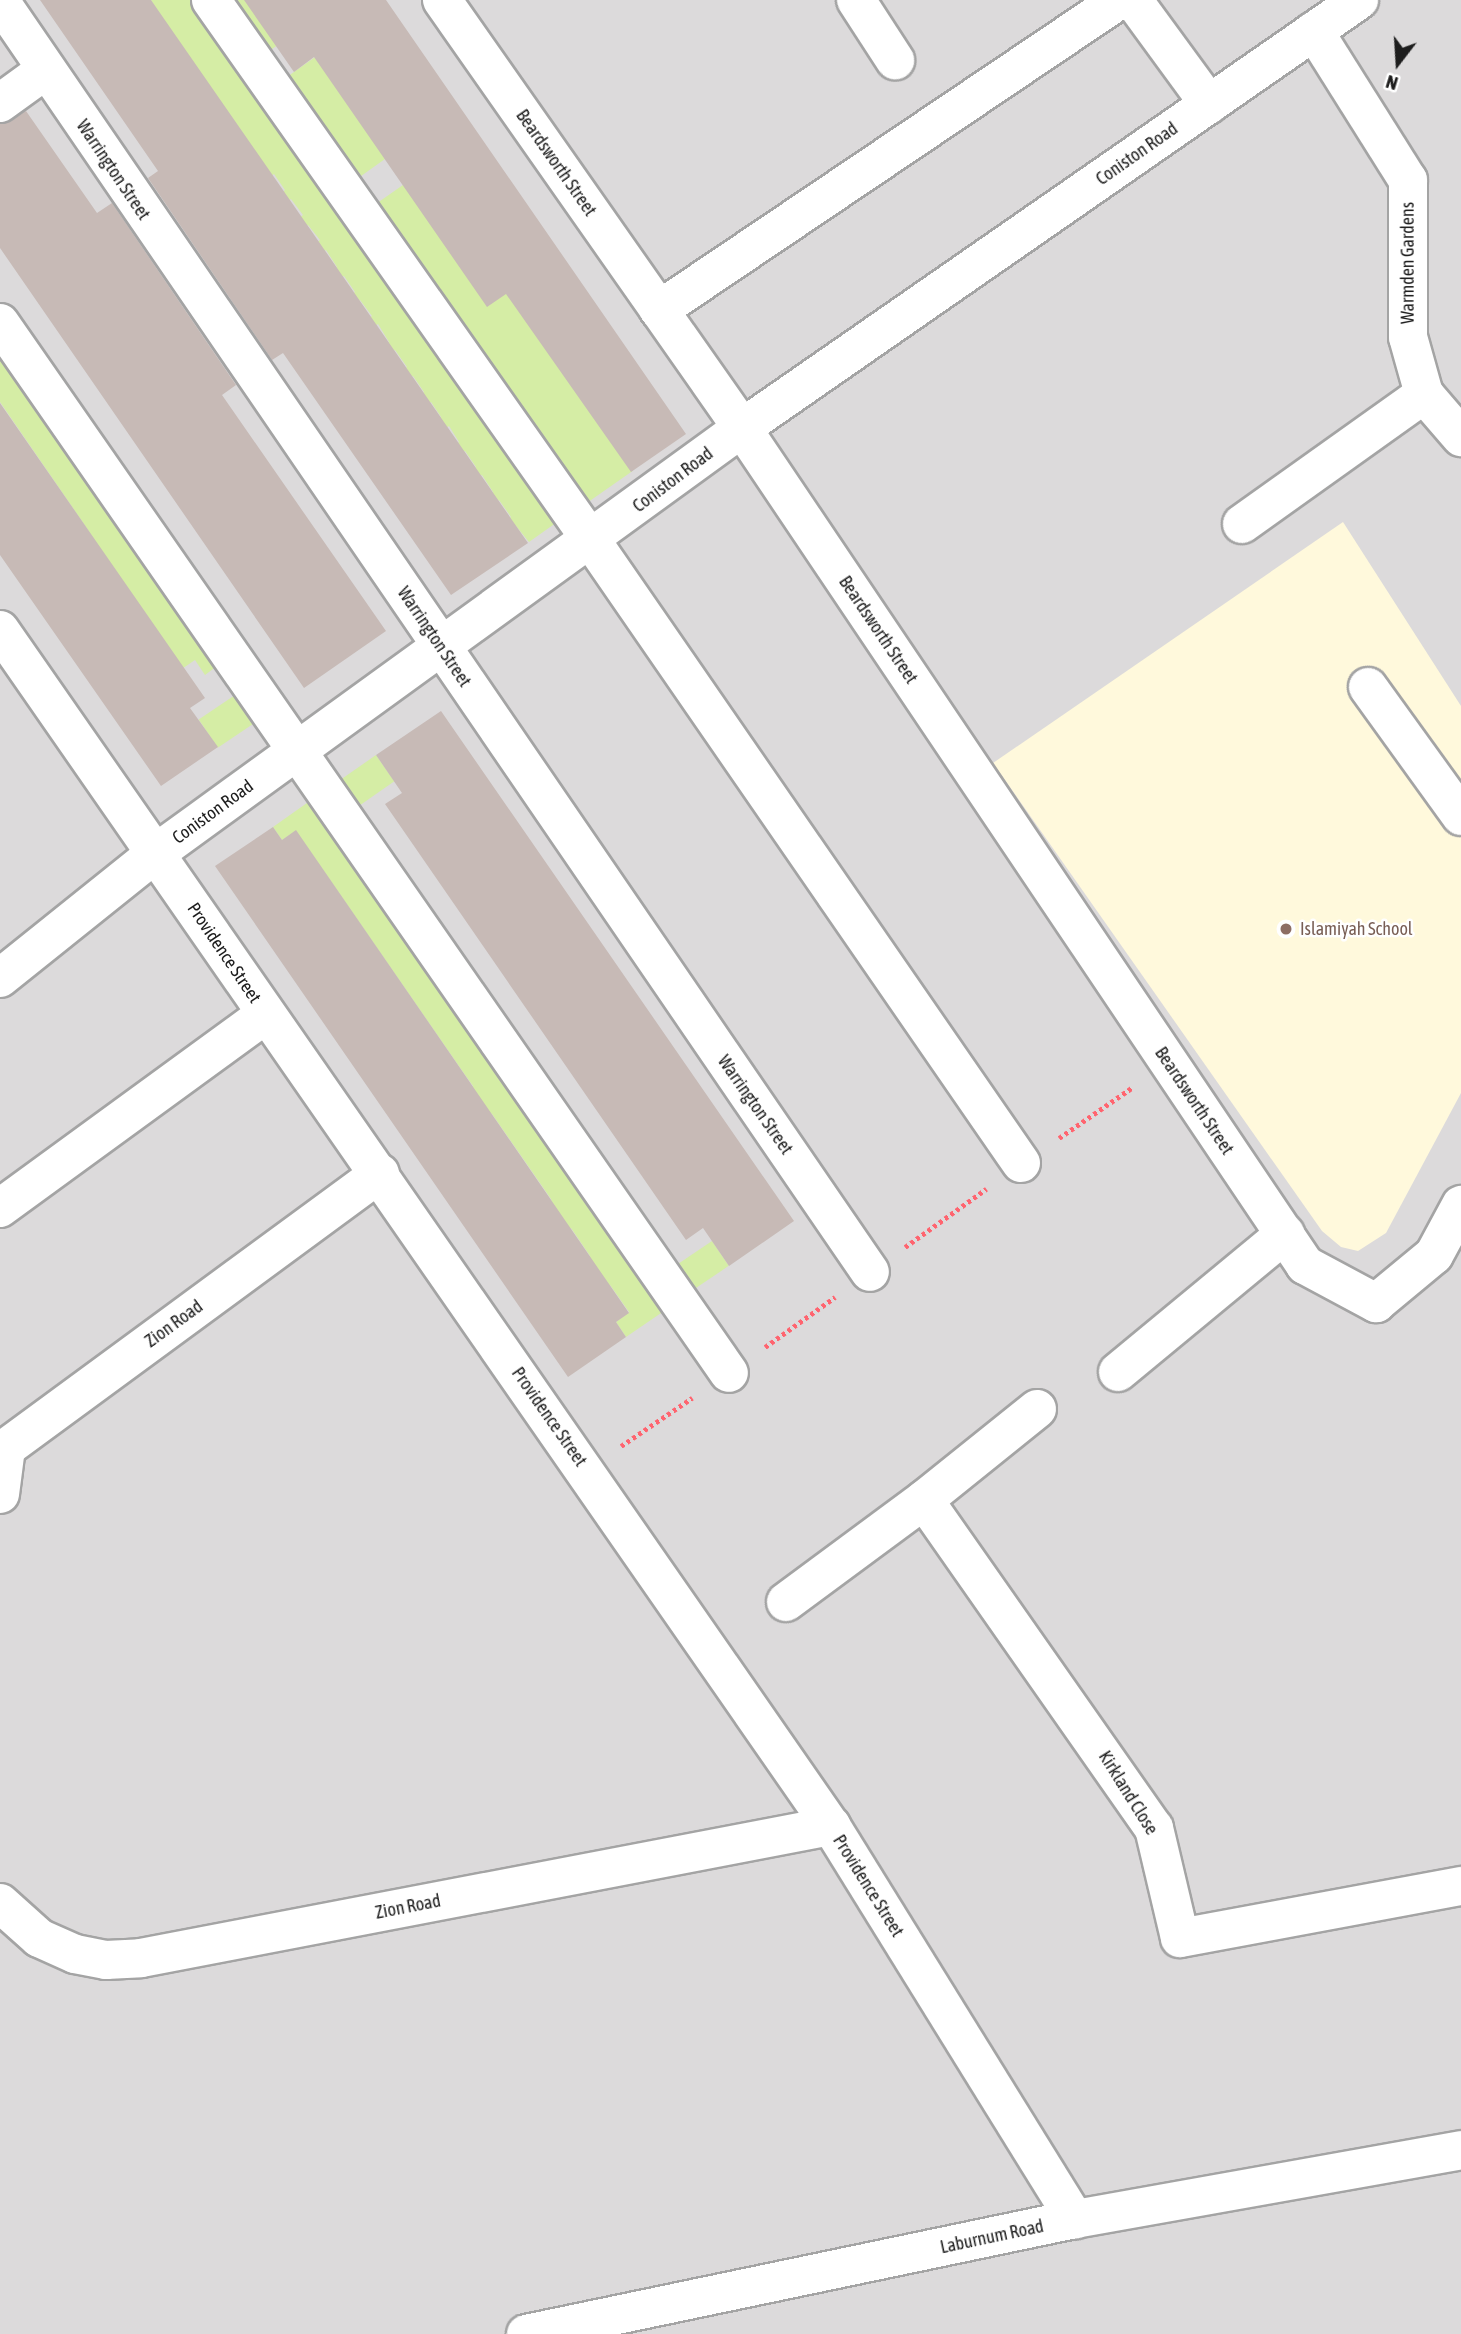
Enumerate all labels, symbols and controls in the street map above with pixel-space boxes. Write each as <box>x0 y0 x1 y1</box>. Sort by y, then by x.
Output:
north arrow <box>1363 28 1433 98</box>
text: N <box>1383 71 1400 95</box>
street label: Beardsworth Street <box>511 105 601 221</box>
street label: Warrington Street <box>72 116 154 224</box>
street label: Coniston Road <box>1092 118 1182 190</box>
street label: Warmden Gardens <box>1397 202 1419 324</box>
street label: Coniston Road <box>629 443 717 517</box>
street label: Beardsworth Street <box>834 572 922 688</box>
street label: Warrington Street <box>393 583 475 691</box>
street label: Coniston Road <box>168 775 258 849</box>
street label: Providence Street <box>183 899 265 1007</box>
place label: Islamiyah School <box>1300 918 1413 940</box>
marker: Islamiyah School <box>1278 921 1294 937</box>
street label: Beardsworth Street <box>1150 1043 1238 1159</box>
street label: Warrington Street <box>713 1051 797 1159</box>
street label: Zion Road <box>141 1296 207 1352</box>
street label: Providence Street <box>507 1363 591 1471</box>
street label: Kirkland Close <box>1094 1747 1162 1839</box>
street label: Providence Street <box>828 1831 908 1941</box>
street label: Zion Road <box>373 1890 443 1924</box>
street label: Laburnum Road <box>938 2216 1046 2258</box>

